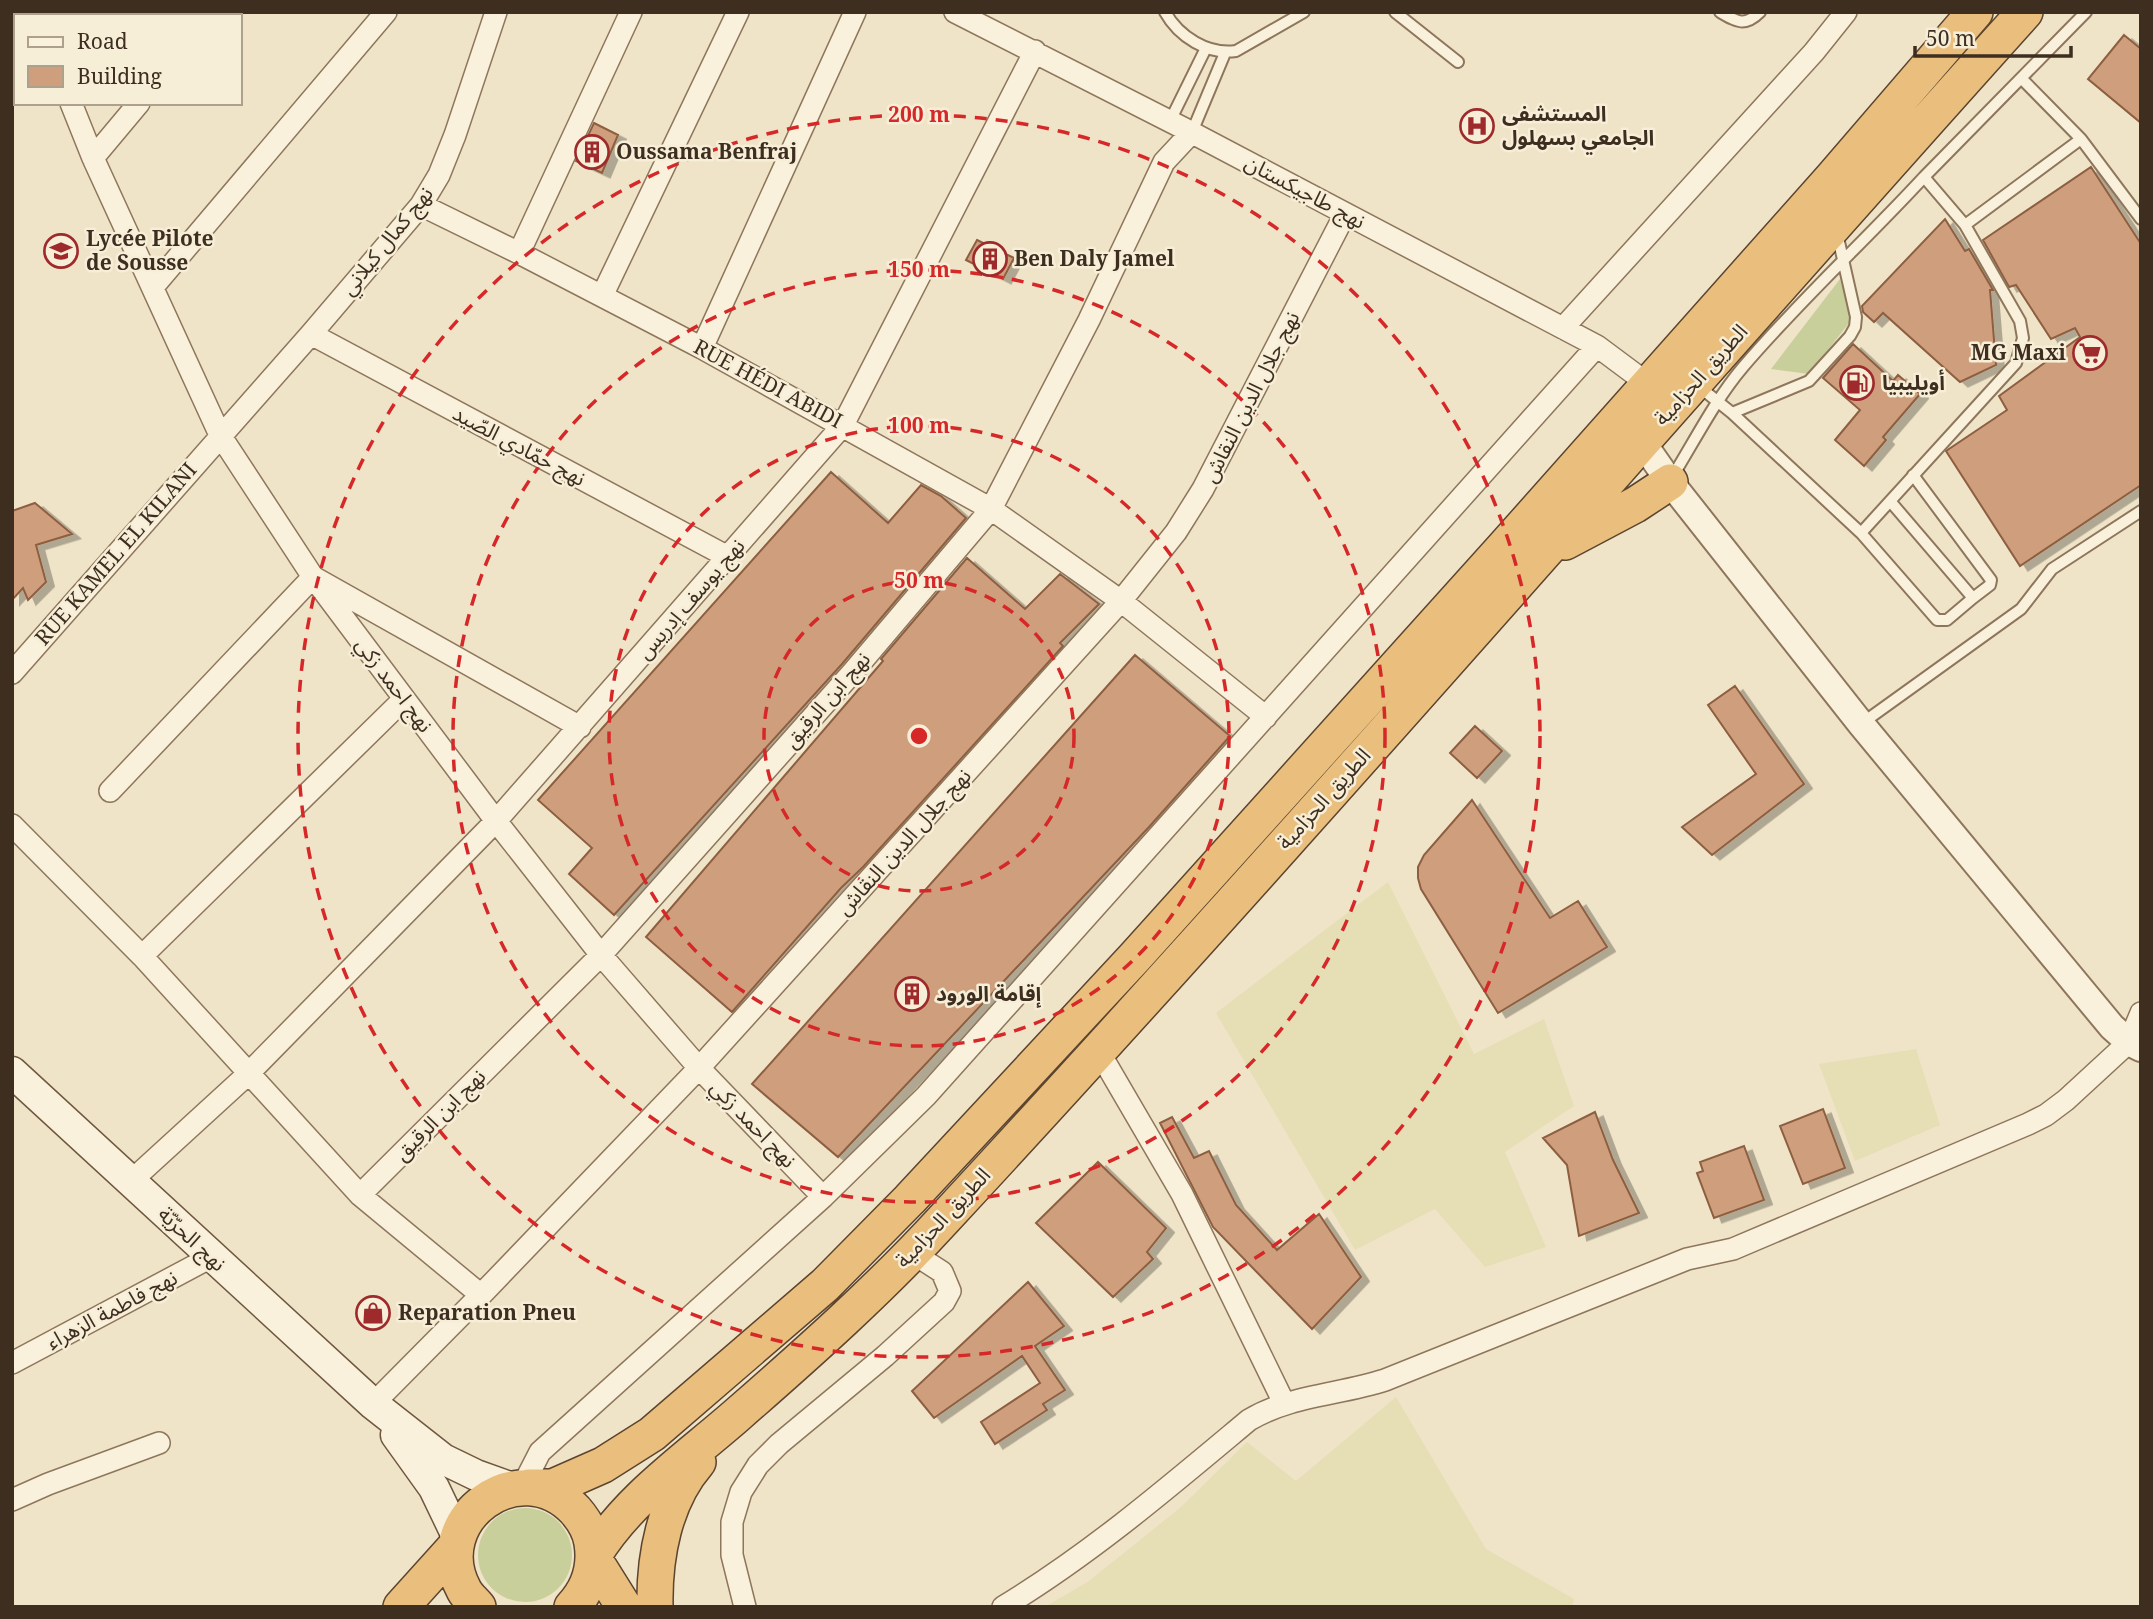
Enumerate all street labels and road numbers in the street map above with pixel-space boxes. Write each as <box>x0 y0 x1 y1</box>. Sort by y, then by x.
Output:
street label: نهج طاجيكستان <box>1239 148 1371 236</box>
street label: نهج كمال كيلاني <box>334 180 441 302</box>
street label: نهج جلال الدين النقاش <box>1195 306 1307 488</box>
street label: الطريق الحزامية <box>1647 318 1753 431</box>
street label: RUE HÉDI ABIDI <box>689 332 848 434</box>
street label: نهج حمّادي الصّيد <box>447 398 591 494</box>
street label: RUE KAMEL EL KILANI <box>28 456 202 651</box>
street label: نهج يوسف إدريس <box>630 532 752 666</box>
street label: نهج احمد زكي <box>347 631 440 739</box>
street label: نهج ابن الرقيق <box>777 645 877 755</box>
street label: الطريق الحزامية <box>1270 742 1376 855</box>
street label: نهج جلال الدين النقاش <box>830 762 978 922</box>
street label: نهج ابن الرقيق <box>387 1062 493 1168</box>
street label: نهج احمد زكي <box>703 1073 803 1175</box>
street label: الطريق الحزامية <box>889 1161 996 1273</box>
street label: نهج الحرّيّة <box>151 1200 233 1278</box>
street label: نهج فاطمة الزهراء <box>41 1263 183 1357</box>

